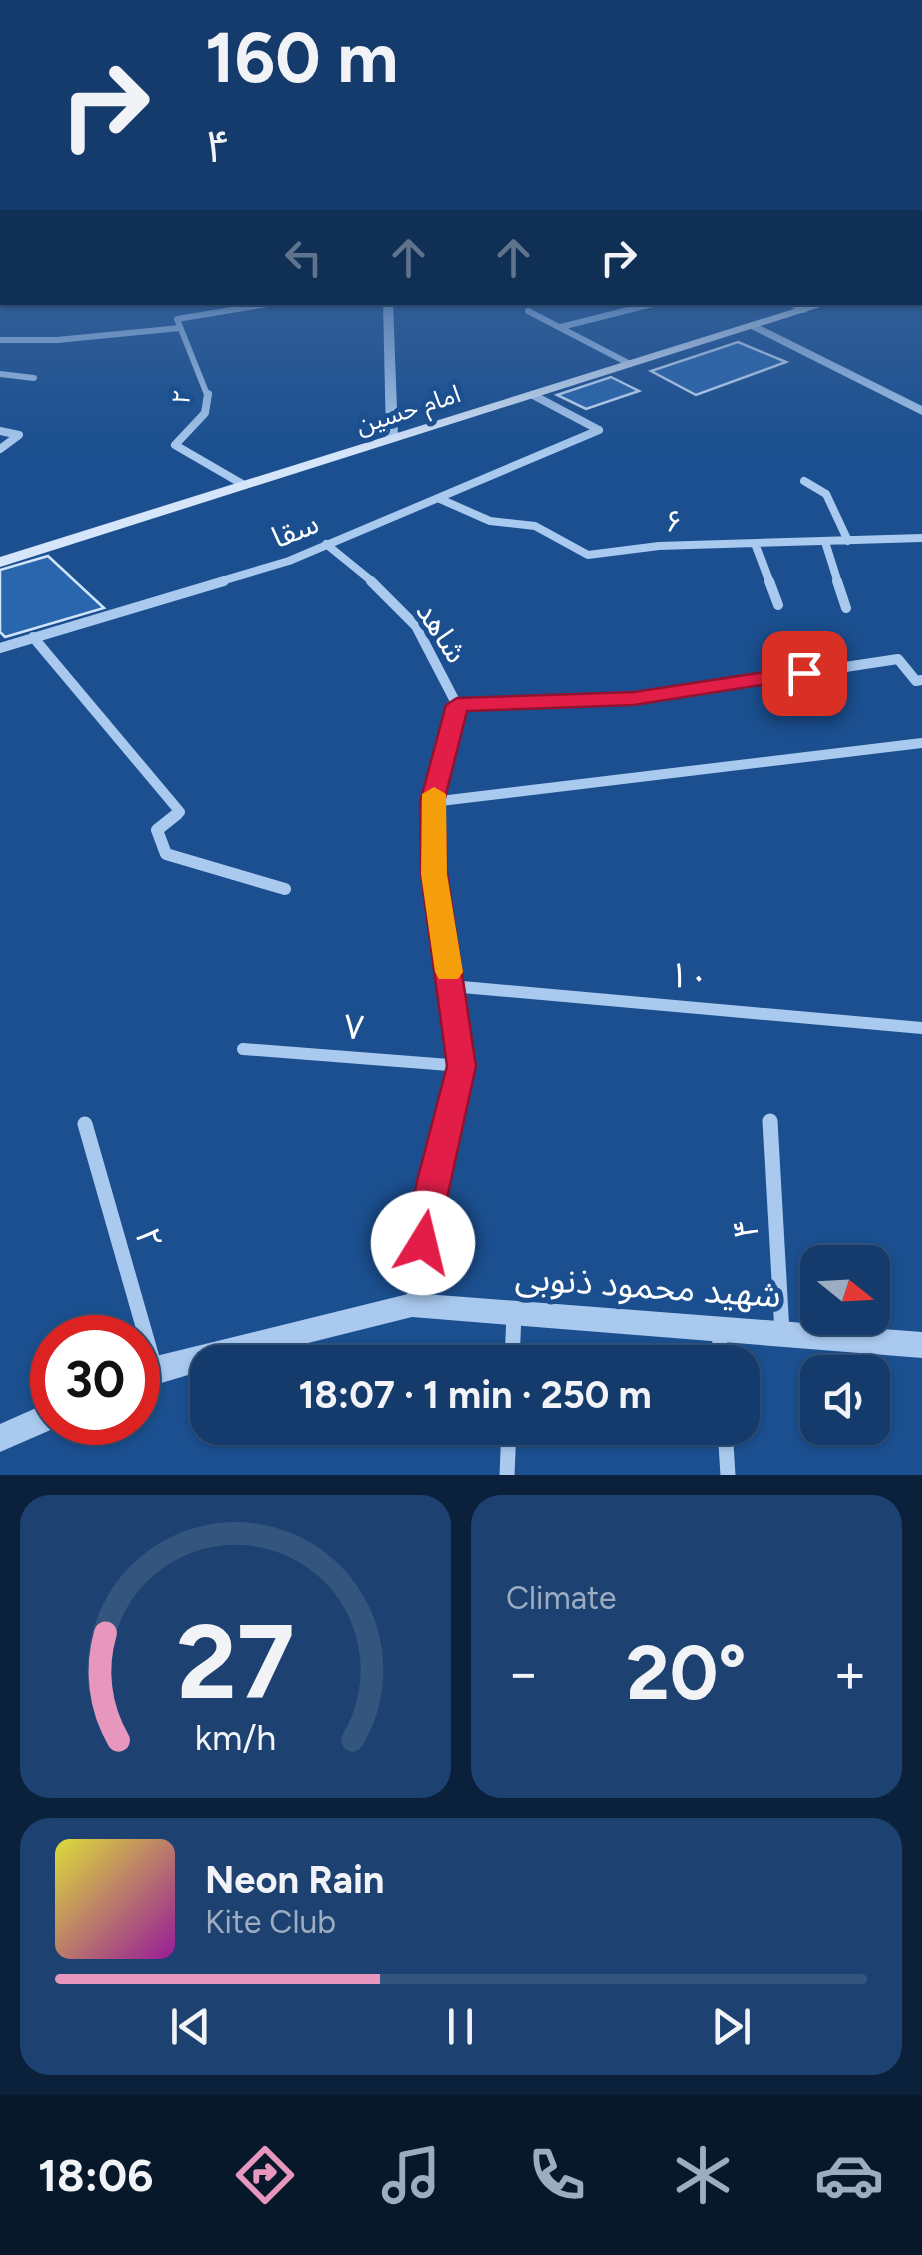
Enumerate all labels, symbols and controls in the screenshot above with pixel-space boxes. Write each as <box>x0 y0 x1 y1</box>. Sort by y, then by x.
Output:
text: 160 m <box>205 15 398 100</box>
icon: right <box>40 40 170 170</box>
text: ۴ <box>205 119 231 173</box>
icon: left <box>276 230 331 285</box>
icon: ahead <box>381 230 436 285</box>
icon: ahead <box>486 230 541 285</box>
icon: right <box>591 230 646 285</box>
street label: امام حسین <box>352 378 466 445</box>
street label: ۲ <box>165 388 197 406</box>
street label: ۶ <box>665 502 683 540</box>
street label: سقا <box>266 504 324 556</box>
street label: شاهد <box>409 594 475 670</box>
pin <box>762 631 847 716</box>
icon: arrive <box>777 646 832 701</box>
street label: ۱۰ <box>667 953 711 999</box>
street label: ۷ <box>343 1005 365 1049</box>
position arrow <box>371 1191 475 1295</box>
street label: ۴ <box>725 1218 767 1240</box>
street label: ۲ <box>126 1223 172 1253</box>
north arrow <box>800 1245 890 1335</box>
map controls <box>800 1245 890 1445</box>
street label: شهید محمود ذنوبی <box>514 1256 782 1316</box>
speed limit sign: 30 <box>30 1315 160 1445</box>
button: sound <box>800 1355 890 1445</box>
text: 18:07 · 1 min · 250 m <box>298 1372 652 1418</box>
text: Climate <box>506 1579 617 1617</box>
text: 27 <box>176 1599 295 1724</box>
text: 20° <box>626 1628 747 1718</box>
text: − <box>506 1640 540 1706</box>
text: + <box>833 1640 867 1706</box>
text: km/h <box>195 1716 276 1759</box>
text: Neon Rain <box>205 1857 384 1903</box>
text: Kite Club <box>205 1903 336 1941</box>
icon: previous <box>163 1999 218 2054</box>
icon: pause <box>433 1999 488 2054</box>
icon: next <box>704 1999 759 2054</box>
icon: directions <box>230 2140 300 2210</box>
icon: music <box>376 2140 446 2210</box>
icon: phone <box>522 2140 592 2210</box>
icon: climate <box>668 2140 738 2210</box>
icon: car <box>814 2140 884 2210</box>
text: 18:06 <box>38 2148 153 2202</box>

